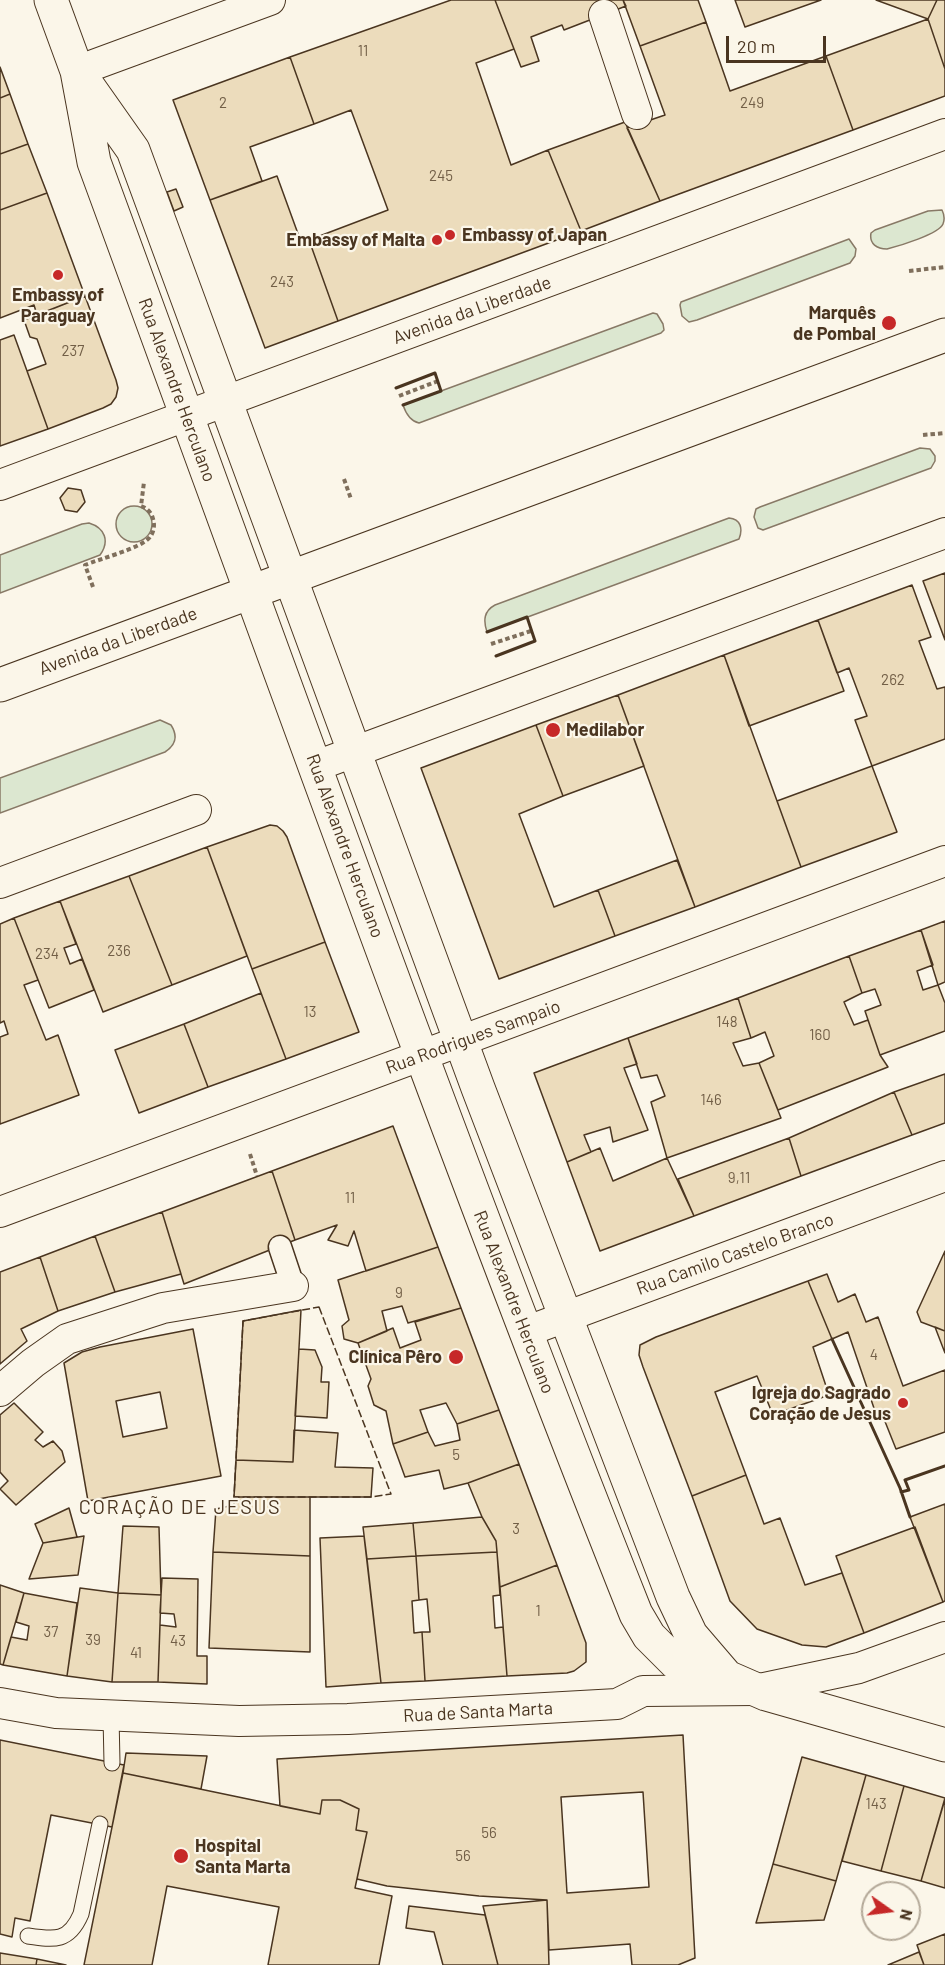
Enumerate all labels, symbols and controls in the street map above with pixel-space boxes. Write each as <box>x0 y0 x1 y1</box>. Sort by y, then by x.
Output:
scale bar <box>729 24 830 62</box>
text: 20 m <box>737 35 775 57</box>
house number: 11 <box>358 42 368 60</box>
house number: 2 <box>219 94 227 112</box>
house number: 249 <box>740 94 764 112</box>
house number: 245 <box>429 167 453 185</box>
place label: Embassy of Japan <box>462 224 607 246</box>
marker: Embassy of Japan <box>443 228 457 242</box>
place label: Embassy of Malta <box>286 229 425 251</box>
marker: Embassy of Malta <box>430 233 444 247</box>
marker: Embassy of Paraguay <box>51 268 65 282</box>
street label: Avenida da Liberdade <box>390 271 554 349</box>
house number: 243 <box>270 273 294 291</box>
place label: Embassy of Paraguay <box>12 284 104 326</box>
street label: Rua Alexandre Herculano <box>134 295 220 485</box>
place label: Marquês de Pombal <box>793 302 876 344</box>
marker: Marquês de Pombal <box>880 314 898 332</box>
house number: 237 <box>62 342 84 360</box>
street label: Avenida da Liberdade <box>36 602 200 680</box>
house number: 262 <box>881 671 905 689</box>
place label: Medilabor <box>566 719 644 741</box>
marker: Medilabor <box>544 721 562 739</box>
street label: Rua Alexandre Herculano <box>302 751 388 941</box>
house number: 236 <box>107 942 131 960</box>
house number: 234 <box>35 945 59 963</box>
street label: Rua Rodrigues Sampaio <box>383 995 563 1079</box>
house number: 13 <box>304 1003 316 1021</box>
house number: 148 <box>716 1013 738 1031</box>
house number: 160 <box>809 1026 831 1044</box>
house number: 146 <box>700 1091 722 1109</box>
house number: 9,11 <box>728 1169 750 1187</box>
house number: 11 <box>345 1189 355 1207</box>
street label: Rua Alexandre Herculano <box>469 1207 559 1397</box>
street label: Rua Camilo Castelo Branco <box>633 1208 837 1300</box>
house number: 9 <box>395 1284 403 1302</box>
place label: Clínica Pêro <box>348 1346 442 1368</box>
house number: 4 <box>870 1346 878 1364</box>
marker: Clínica Pêro <box>447 1348 465 1366</box>
place label: Igreja do Sagrado Coração de Jesus <box>749 1382 891 1424</box>
marker: Igreja do Sagrado Coração de Jesus <box>896 1396 910 1410</box>
house number: 5 <box>452 1446 460 1464</box>
district label: CORAÇÃO DE JESUS <box>79 1495 281 1519</box>
house number: 3 <box>512 1520 520 1538</box>
house number: 1 <box>535 1602 541 1620</box>
house number: 37 <box>44 1623 58 1641</box>
house number: 39 <box>85 1631 101 1649</box>
house number: 43 <box>170 1632 186 1650</box>
house number: 41 <box>130 1644 142 1662</box>
street label: Rua de Santa Marta <box>403 1697 553 1727</box>
house number: 143 <box>865 1795 887 1813</box>
house number: 56 <box>481 1824 497 1842</box>
place label: Hospital Santa Marta <box>195 1835 291 1878</box>
marker: Hospital Santa Marta <box>172 1847 190 1865</box>
house number: 56 <box>455 1847 471 1865</box>
north arrow <box>861 1881 921 1941</box>
text: N <box>897 1908 918 1922</box>

